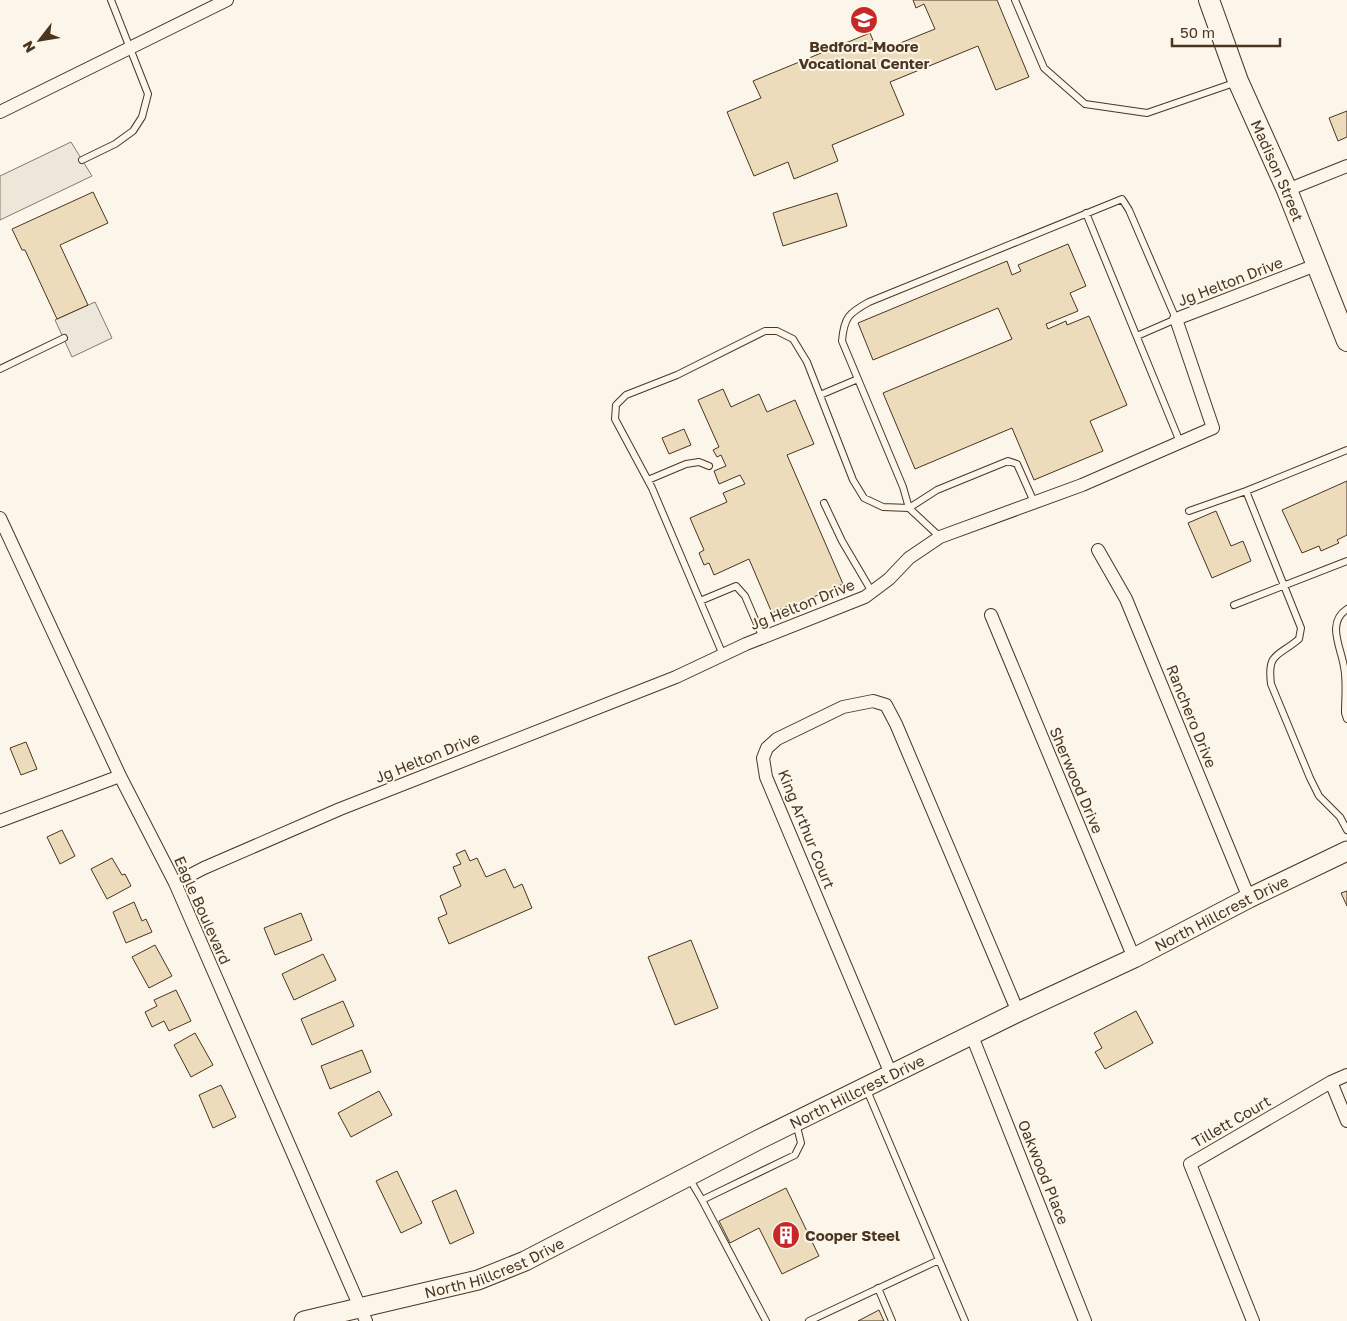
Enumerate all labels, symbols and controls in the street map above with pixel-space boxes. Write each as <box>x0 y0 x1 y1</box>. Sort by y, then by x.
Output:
school or university icon: Bedford-Moore Vocational Center <box>849 5 879 35</box>
north arrow <box>15 15 65 65</box>
scale bar <box>1172 15 1280 47</box>
text: 50 m <box>1180 23 1215 41</box>
place label: Bedford-Moore Vocational Center <box>798 37 930 72</box>
text: N <box>18 38 38 56</box>
street label: Madison Street <box>1248 117 1308 224</box>
street label: Jg Helton Drive <box>1175 253 1285 309</box>
street label: Jg Helton Drive <box>747 575 857 633</box>
street label: Ranchero Drive <box>1163 662 1221 770</box>
street label: Sherwood Drive <box>1046 724 1108 836</box>
street label: Jg Helton Drive <box>372 728 482 786</box>
street label: King Arthur Court <box>775 767 839 891</box>
street label: Eagle Boulevard <box>171 853 235 967</box>
street label: North Hillcrest Drive <box>1151 871 1292 955</box>
street label: North Hillcrest Drive <box>786 1051 927 1132</box>
street label: Tillett Court <box>1189 1091 1273 1151</box>
street label: Oakwood Place <box>1015 1117 1073 1227</box>
building icon: Cooper Steel <box>771 1220 801 1250</box>
place label: Cooper Steel <box>805 1226 900 1244</box>
street label: North Hillcrest Drive <box>423 1233 567 1301</box>

